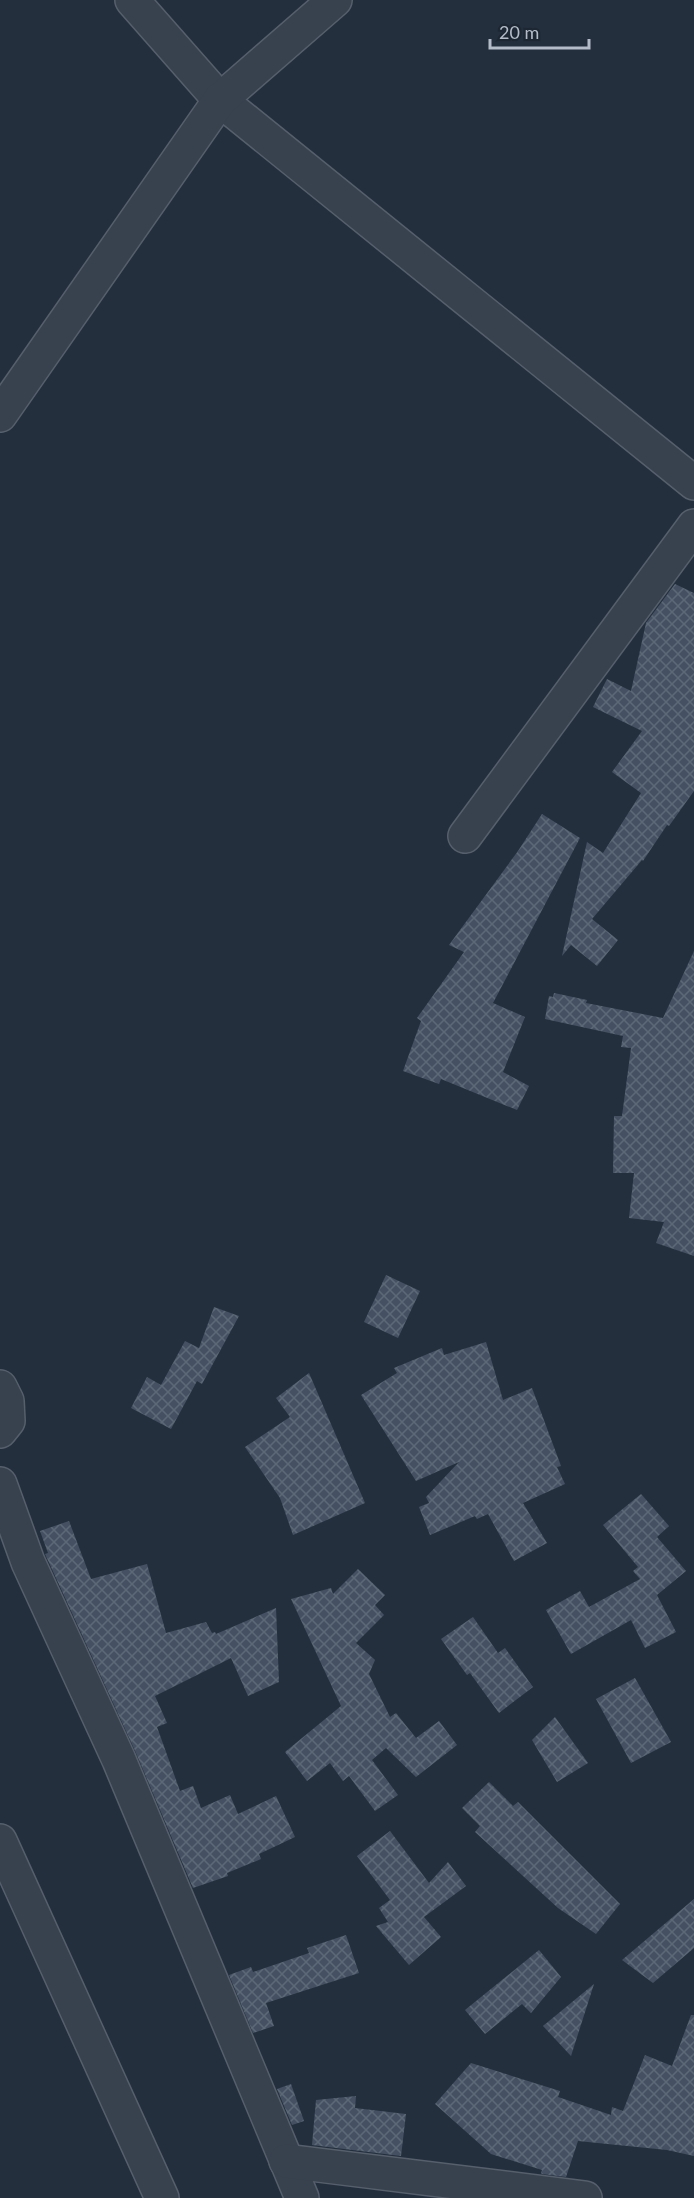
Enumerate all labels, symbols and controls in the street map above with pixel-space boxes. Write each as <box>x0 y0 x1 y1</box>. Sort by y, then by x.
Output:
scale bar <box>490 12 589 50</box>
text: 20 m <box>499 21 539 43</box>

